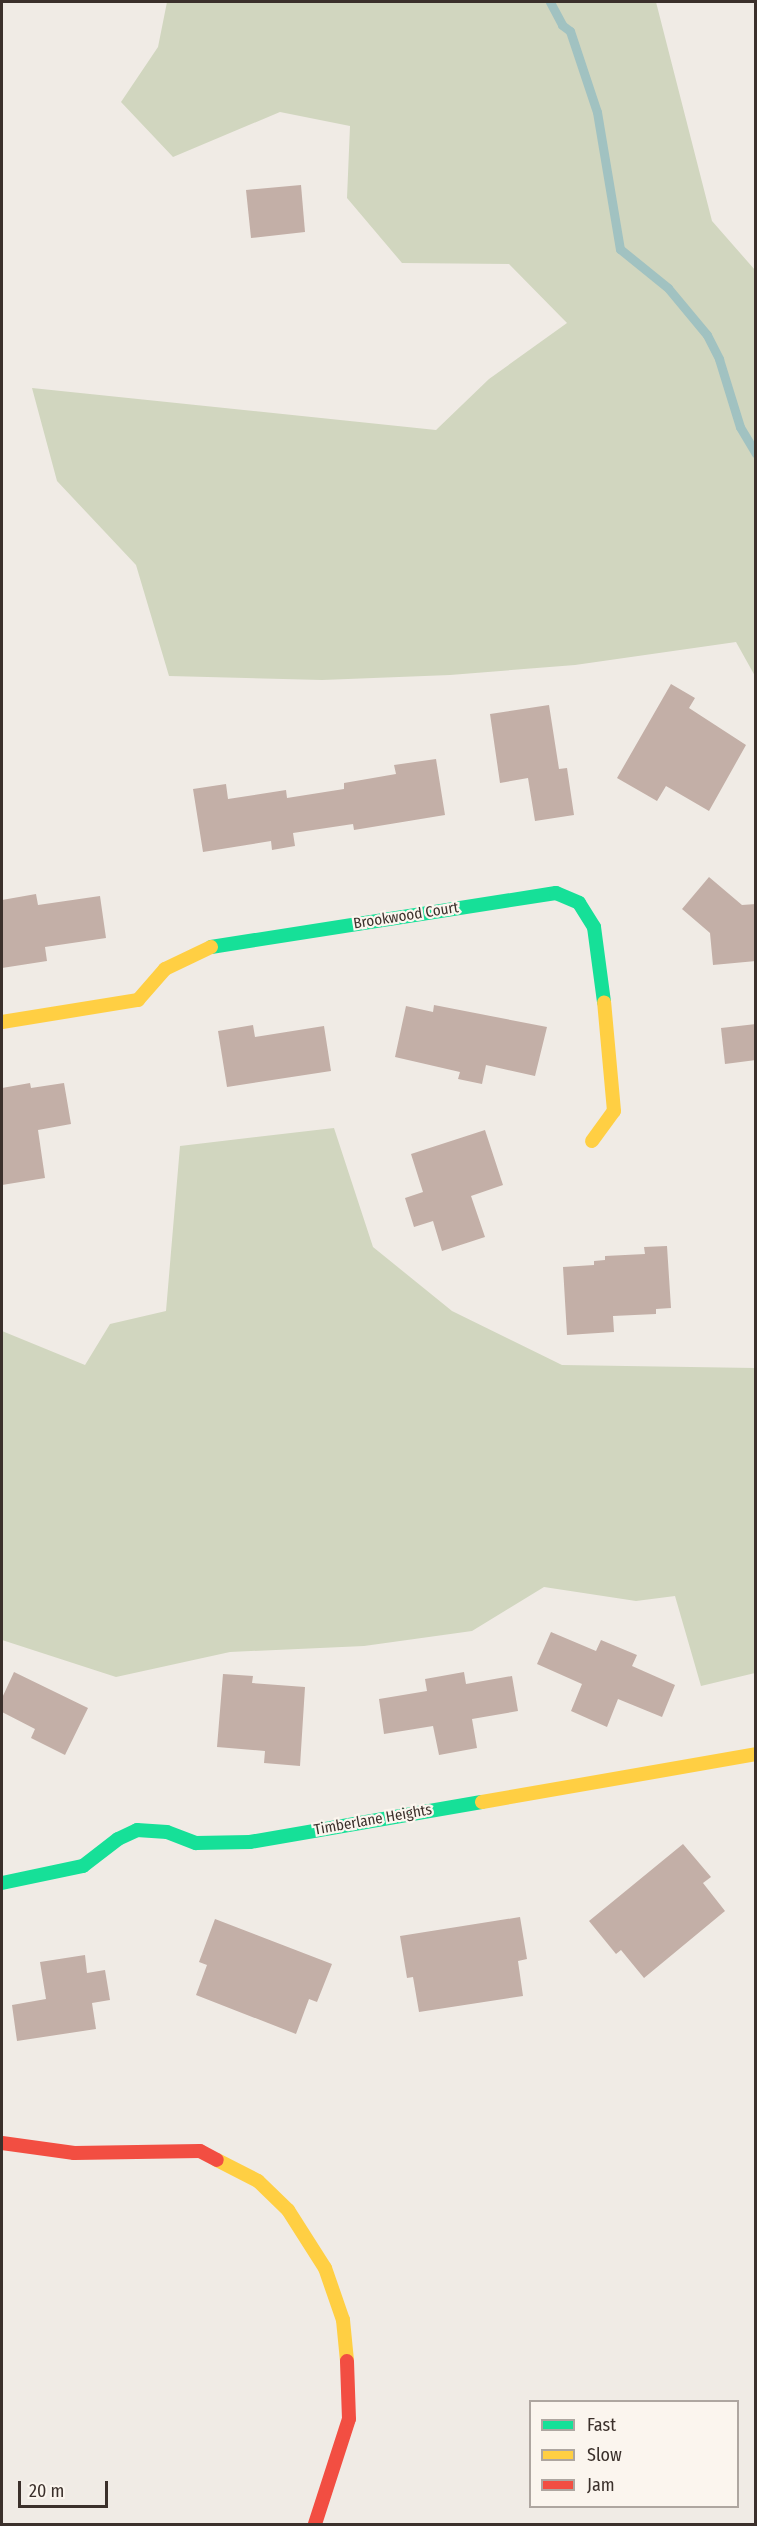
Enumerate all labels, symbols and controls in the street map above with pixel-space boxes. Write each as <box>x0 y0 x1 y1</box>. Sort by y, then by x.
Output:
street label: Brookwood Court <box>352 899 460 933</box>
street label: Timberlane Heights <box>313 1801 433 1839</box>
legend <box>529 2400 739 2508</box>
text: Fast <box>587 2414 616 2436</box>
text: Slow <box>587 2444 622 2466</box>
scale bar <box>21 2469 111 2507</box>
text: Jam <box>587 2474 615 2496</box>
text: 20 m <box>29 2480 64 2502</box>

